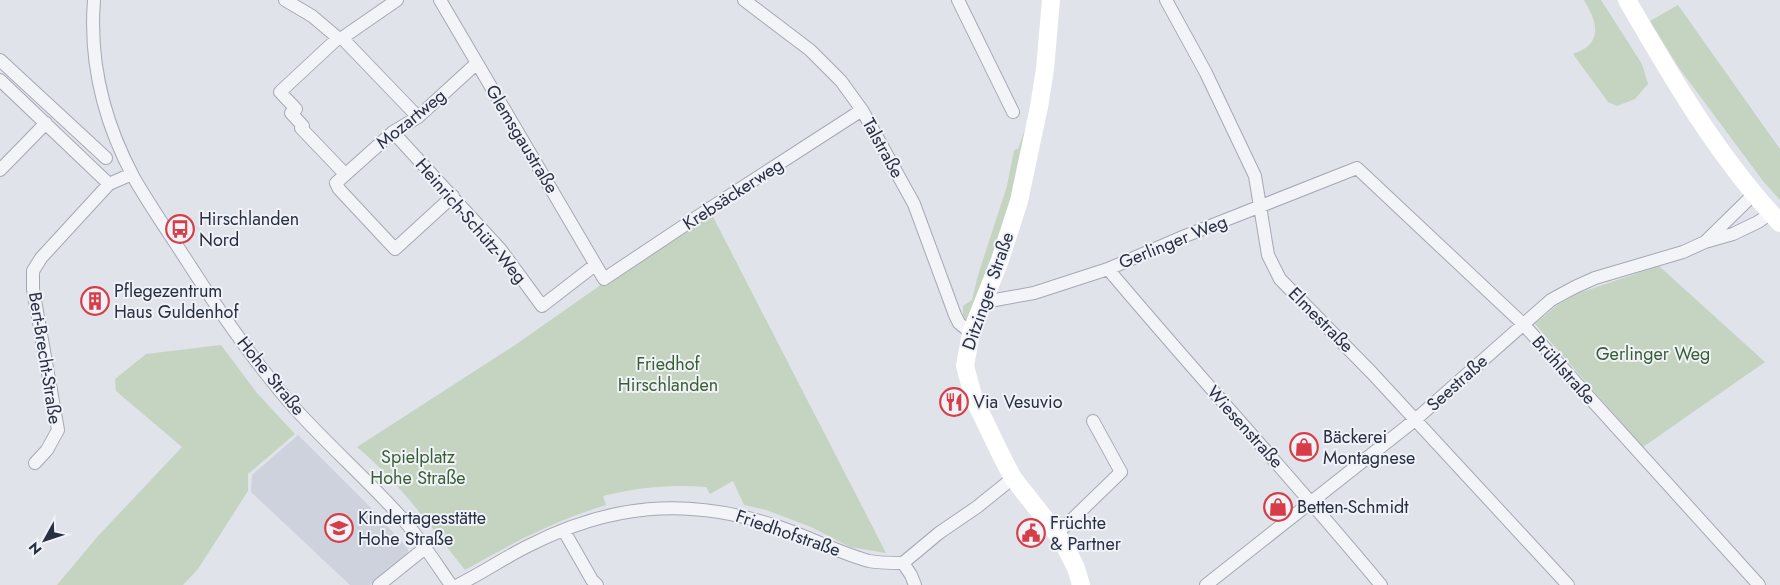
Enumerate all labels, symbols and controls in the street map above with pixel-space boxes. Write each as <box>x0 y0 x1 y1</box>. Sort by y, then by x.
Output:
street label: Glemsgaustraße <box>479 80 565 198</box>
street label: Mozartweg <box>371 83 451 155</box>
street label: Talstraße <box>856 113 910 183</box>
street label: Krebsäckerweg <box>678 152 788 236</box>
street label: Heinrich-Schütz-Weg <box>409 153 533 289</box>
place label: Hirschlanden Nord <box>199 206 299 253</box>
street label: Gerlinger Weg <box>1115 208 1231 276</box>
bus stop icon: Hirschlanden Nord <box>165 214 195 244</box>
street label: Ditzinger Straße <box>956 229 1020 353</box>
place label: Pflegezentrum Haus Guldenhof <box>114 278 239 325</box>
street label: Elmestraße <box>1282 281 1360 359</box>
building icon: Pflegezentrum Haus Guldenhof <box>80 286 110 316</box>
street label: Bert-Brecht-Straße <box>22 290 68 426</box>
street label: Brühlstraße <box>1526 330 1602 410</box>
street label: Hohe Straße <box>231 331 311 421</box>
park label: Gerlinger Weg <box>1596 341 1710 367</box>
street label: Seestraße <box>1421 348 1493 418</box>
park label: Friedhof Hirschlanden <box>618 351 718 398</box>
street label: Wiesenstraße <box>1201 380 1289 474</box>
restaurant icon: Via Vesuvio <box>939 387 969 417</box>
place label: Via Vesuvio <box>973 389 1063 415</box>
place label: Bäckerei Montagnese <box>1323 424 1415 471</box>
shop icon: Bäckerei Montagnese <box>1289 432 1319 462</box>
park label: Spielplatz Hohe Straße <box>370 444 466 491</box>
shop icon: Betten-Schmidt <box>1263 492 1293 522</box>
place label: Betten-Schmidt <box>1297 494 1409 520</box>
street label: Friedhofstraße <box>732 503 844 563</box>
place label: Kindertagesstätte Hohe Straße <box>358 505 486 552</box>
place label: Früchte & Partner <box>1050 510 1122 557</box>
school or university icon: Kindertagesstätte Hohe Straße <box>324 513 354 543</box>
north arrow <box>20 515 70 565</box>
public building icon: Früchte & Partner <box>1016 518 1046 548</box>
text: N <box>24 538 46 559</box>

